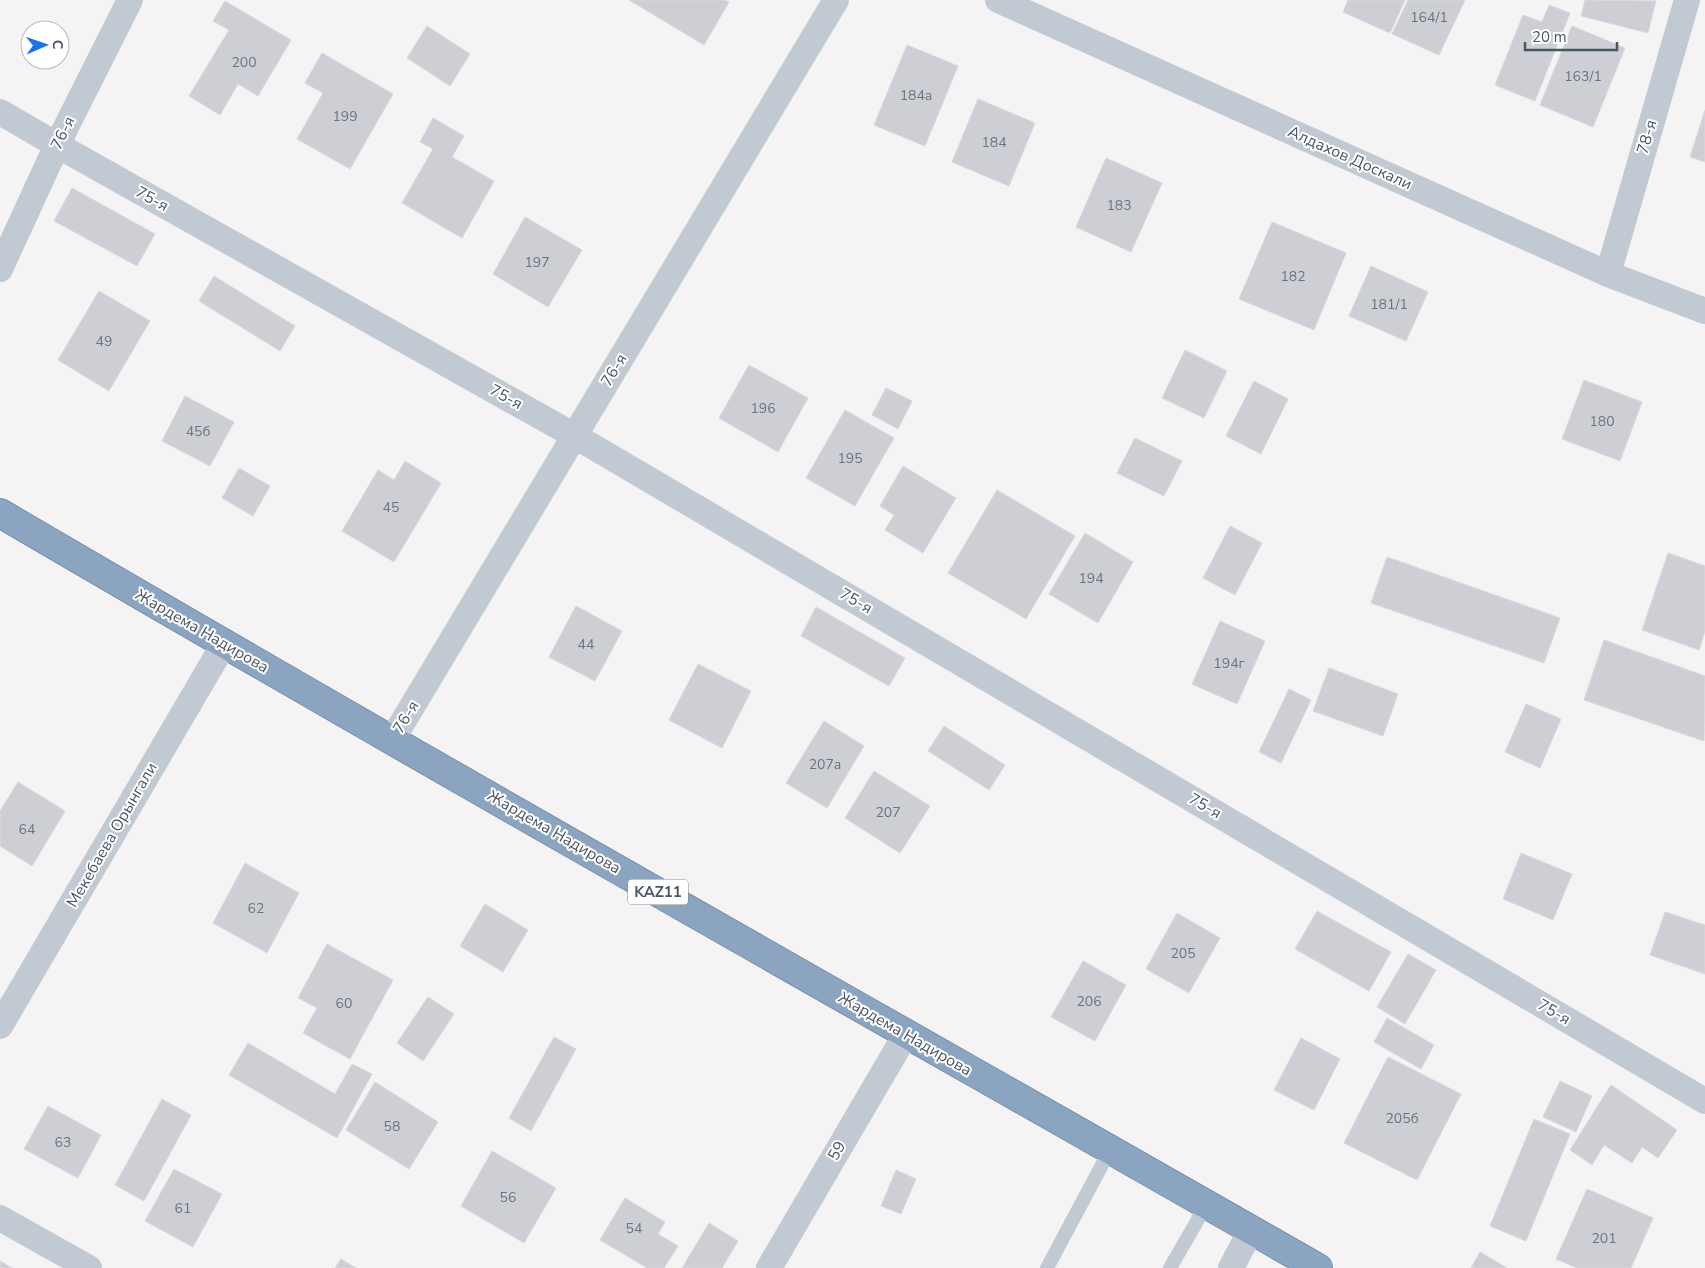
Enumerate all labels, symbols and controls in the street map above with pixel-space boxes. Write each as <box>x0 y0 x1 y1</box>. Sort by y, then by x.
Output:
house number: 164/1 <box>1410 8 1448 27</box>
north arrow <box>20 20 70 70</box>
scale bar <box>1525 20 1618 52</box>
text: 20 m <box>1532 27 1567 47</box>
text: С <box>48 39 67 50</box>
house number: 200 <box>231 53 257 72</box>
house number: 163/1 <box>1564 67 1602 86</box>
house number: 184а <box>900 86 932 105</box>
house number: 199 <box>332 107 358 126</box>
street label: 76-я <box>46 113 80 153</box>
street label: 78-я <box>1632 117 1662 157</box>
street label: Алдахов Доскали <box>1284 121 1416 195</box>
house number: 184 <box>981 133 1007 152</box>
street label: 75-я <box>132 181 172 217</box>
house number: 183 <box>1106 196 1132 215</box>
house number: 197 <box>524 253 550 272</box>
house number: 182 <box>1280 267 1306 286</box>
house number: 181/1 <box>1370 295 1408 314</box>
house number: 49 <box>96 332 112 351</box>
street label: 76-я <box>596 350 632 390</box>
street label: 75-я <box>486 379 526 415</box>
house number: 196 <box>750 399 776 418</box>
house number: 180 <box>1589 412 1615 431</box>
house number: 45б <box>186 422 210 441</box>
house number: 195 <box>837 449 863 468</box>
house number: 45 <box>383 498 399 517</box>
house number: 194 <box>1078 569 1104 588</box>
street label: 75-я <box>836 583 876 619</box>
street label: Жардема Надирова <box>131 584 273 678</box>
house number: 44 <box>578 635 594 654</box>
house number: 194г <box>1213 654 1245 673</box>
street label: 76-я <box>388 697 424 737</box>
house number: 207а <box>809 755 841 774</box>
street label: Мекебаева Орынгали <box>61 758 163 912</box>
street label: Жардема Надирова <box>483 785 625 879</box>
street label: 75-я <box>1185 788 1225 824</box>
house number: 207 <box>875 803 901 822</box>
house number: 64 <box>19 820 35 839</box>
road number: KAZ11 <box>628 880 688 904</box>
house number: 62 <box>248 899 264 918</box>
house number: 205 <box>1170 944 1196 963</box>
street label: Жардема Надирова <box>834 987 976 1081</box>
house number: 206 <box>1076 992 1102 1011</box>
house number: 60 <box>336 994 352 1013</box>
street label: 75-я <box>1534 994 1574 1030</box>
house number: 205б <box>1385 1109 1419 1128</box>
house number: 58 <box>384 1117 400 1136</box>
house number: 63 <box>55 1133 71 1152</box>
street label: 59 <box>823 1137 851 1165</box>
house number: 56 <box>500 1188 516 1207</box>
house number: 61 <box>175 1199 191 1218</box>
house number: 54 <box>626 1219 642 1238</box>
house number: 201 <box>1591 1229 1617 1248</box>

